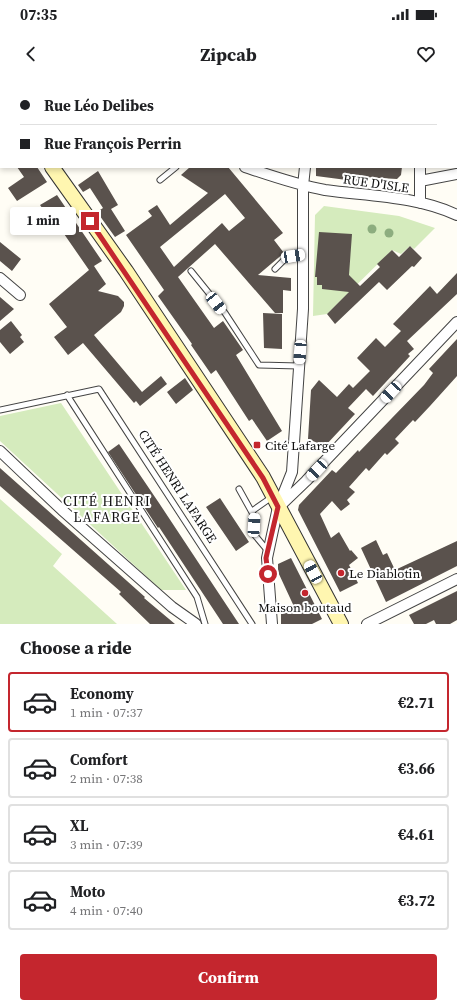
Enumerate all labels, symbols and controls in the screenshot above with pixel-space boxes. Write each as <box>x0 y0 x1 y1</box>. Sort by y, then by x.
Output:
text: 07:35 <box>20 4 57 25</box>
text: Zipcab <box>200 42 257 67</box>
icon: back <box>20 43 42 65</box>
icon: heart <box>415 43 437 65</box>
text: Rue Léo Delibes <box>44 95 154 116</box>
text: Rue François Perrin <box>44 133 181 154</box>
street label: RUE D'ISLE <box>342 170 410 197</box>
callout: 1 min <box>10 207 76 235</box>
text: 1 min <box>26 212 60 229</box>
route end <box>81 212 99 230</box>
car <box>280 248 306 264</box>
car <box>204 290 228 316</box>
car <box>293 340 307 364</box>
car <box>378 379 404 405</box>
street label: CITÉ HENRI LAFARGE <box>135 426 221 546</box>
place label: Cité Lafarge <box>265 437 335 454</box>
marker: Cité Lafarge <box>252 440 262 450</box>
car <box>304 457 330 483</box>
district label: CITÉ HENRI LAFARGE <box>63 491 151 527</box>
car <box>247 513 261 537</box>
car <box>302 559 324 585</box>
route start <box>259 565 277 583</box>
place label: Le Diablotin <box>349 565 420 582</box>
marker: Le Diablotin <box>336 568 346 578</box>
marker: Maison boutaud <box>300 588 310 598</box>
place label: Maison boutaud <box>258 599 352 616</box>
text: Choose a ride <box>20 635 132 660</box>
text: Economy <box>70 683 134 704</box>
icon: car <box>22 684 58 720</box>
text: €2.71 <box>398 692 435 713</box>
text: 1 min · 07:37 <box>70 704 143 721</box>
text: Comfort <box>70 749 128 770</box>
icon: car <box>22 750 58 786</box>
text: €3.66 <box>398 758 435 779</box>
text: 2 min · 07:38 <box>70 770 143 787</box>
text: XL <box>70 815 89 836</box>
icon: car <box>22 816 58 852</box>
text: €4.61 <box>398 824 435 845</box>
text: 3 min · 07:39 <box>70 836 143 853</box>
text: Moto <box>70 881 105 902</box>
icon: car <box>22 882 58 918</box>
text: €3.72 <box>398 890 435 911</box>
text: 4 min · 07:40 <box>70 902 143 919</box>
button: Confirm <box>20 954 437 1000</box>

